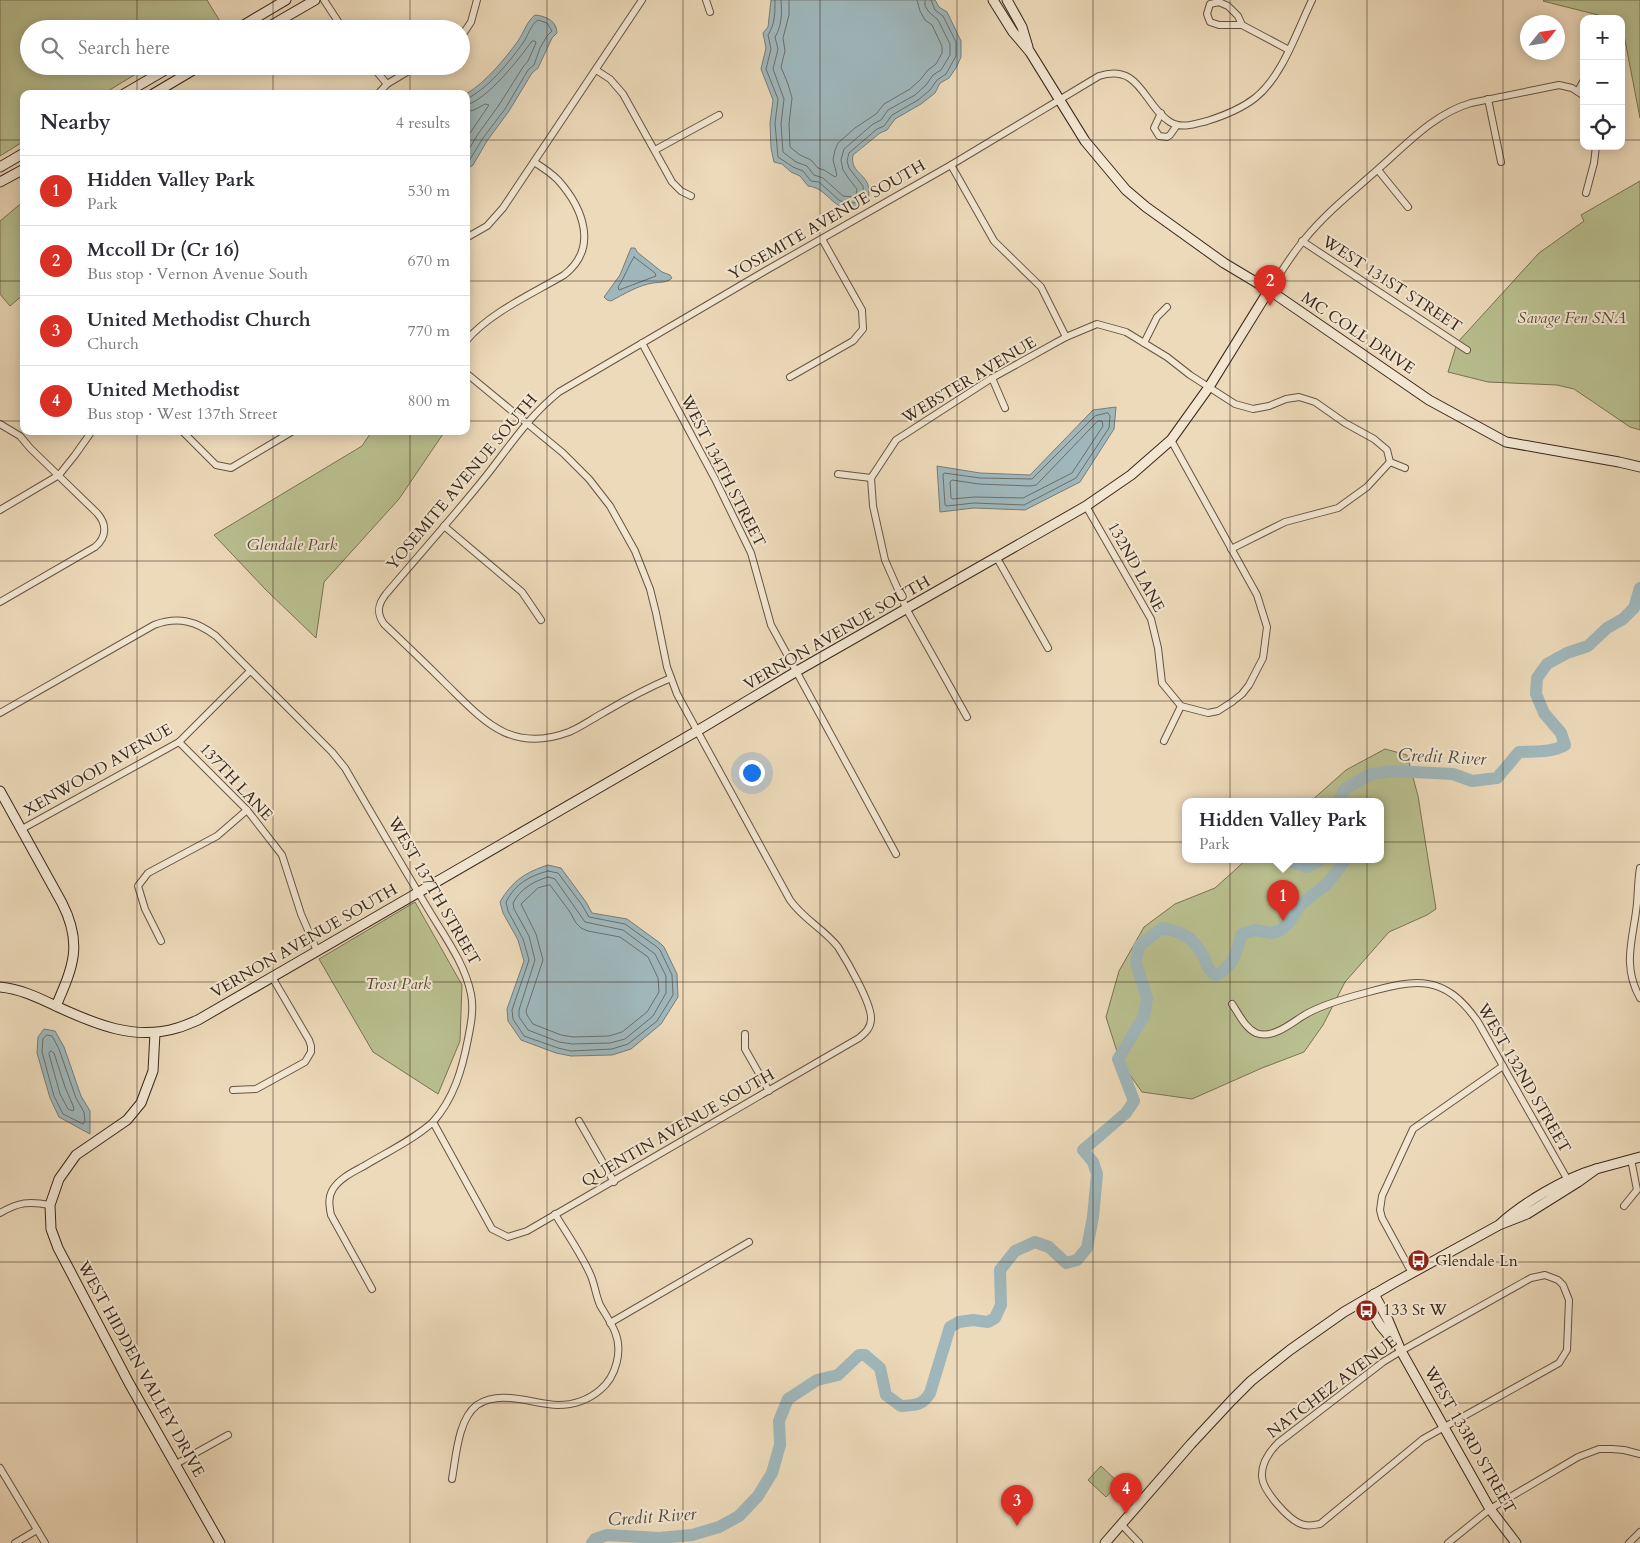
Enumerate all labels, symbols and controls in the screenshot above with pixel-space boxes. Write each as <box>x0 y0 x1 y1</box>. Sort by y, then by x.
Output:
north arrow <box>1520 15 1565 60</box>
map controls <box>1580 15 1625 150</box>
button: + <box>1580 15 1625 60</box>
search box <box>20 20 470 75</box>
icon: search <box>38 34 66 62</box>
text: Search here <box>78 35 170 61</box>
button: − <box>1580 60 1625 105</box>
button: locate <box>1580 105 1625 150</box>
text: Nearby <box>40 108 111 137</box>
text: 4 results <box>396 112 450 134</box>
street label: YOSEMITE AVENUE SOUTH <box>725 154 929 286</box>
text: Hidden Valley Park <box>87 167 255 193</box>
text: 1 <box>52 180 60 202</box>
text: 530 m <box>408 180 450 202</box>
text: Park <box>87 193 118 215</box>
street label: WEST 131ST STREET <box>1317 230 1466 338</box>
text: Mccoll Dr (Cr 16) <box>87 237 240 263</box>
text: 2 <box>52 250 60 272</box>
text: 670 m <box>408 250 450 272</box>
text: Bus stop · Vernon Avenue South <box>87 263 308 285</box>
pin: 2 <box>1254 265 1286 306</box>
street label: MC COLL DRIVE <box>1297 287 1419 379</box>
text: United Methodist Church <box>87 307 311 333</box>
park label: Savage Fen SNA <box>1518 307 1626 329</box>
text: 3 <box>52 320 60 342</box>
text: 770 m <box>408 320 450 342</box>
street label: WEBSTER AVENUE <box>897 331 1040 429</box>
text: Church <box>87 333 139 355</box>
text: United Methodist <box>87 377 240 403</box>
street label: YOSEMITE AVENUE SOUTH <box>382 389 542 575</box>
text: 4 <box>52 390 60 412</box>
text: 800 m <box>408 390 450 412</box>
street label: WEST 134TH STREET <box>675 390 771 551</box>
text: Bus stop · West 137th Street <box>87 403 277 425</box>
street label: 132ND LANE <box>1102 518 1170 616</box>
park label: Glendale Park <box>247 534 337 556</box>
street label: VERNON AVENUE SOUTH <box>740 570 934 696</box>
street label: XENWOOD AVENUE <box>20 718 176 822</box>
street label: 137TH LANE <box>194 738 278 826</box>
water label: Credit River <box>1397 742 1488 772</box>
your location <box>739 760 765 786</box>
popup <box>1182 798 1384 863</box>
text: Hidden Valley Park <box>1199 807 1367 833</box>
street label: WEST 137TH STREET <box>382 812 486 969</box>
text: Park <box>1199 833 1230 855</box>
street label: VERNON AVENUE SOUTH <box>207 878 401 1004</box>
pin: 1 <box>1267 880 1299 921</box>
park label: Trost Park <box>365 973 431 995</box>
street label: WEST 132ND STREET <box>1472 998 1576 1157</box>
street label: QUENTIN AVENUE SOUTH <box>577 1064 779 1192</box>
bus stop icon: Glendale Ln <box>1407 1249 1431 1273</box>
place label: Glendale Ln <box>1435 1250 1518 1272</box>
street label: WEST HIDDEN VALLEY DRIVE <box>72 1256 210 1481</box>
bus stop icon: 133 St W <box>1355 1298 1379 1322</box>
place label: 133 St W <box>1383 1299 1447 1321</box>
street label: NATCHEZ AVENUE <box>1262 1331 1402 1443</box>
street label: WEST 133RD STREET <box>1418 1361 1521 1518</box>
pin: 4 <box>1110 1473 1142 1514</box>
pin: 3 <box>1001 1485 1033 1526</box>
water label: Credit River <box>607 1501 698 1533</box>

